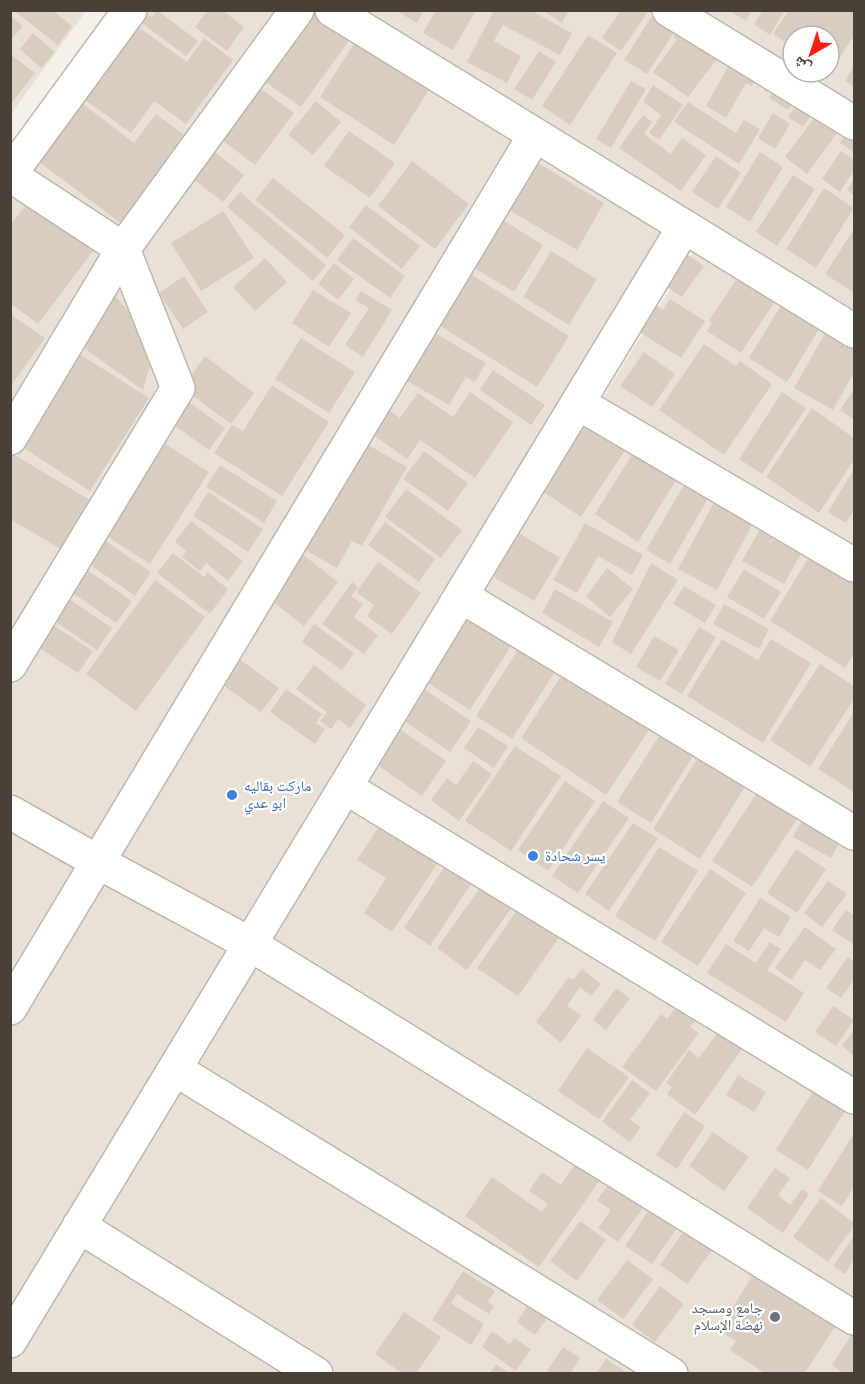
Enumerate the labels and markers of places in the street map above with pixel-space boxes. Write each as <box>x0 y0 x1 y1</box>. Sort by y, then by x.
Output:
place label: ماركت بقاليه ابو عدي <box>244 774 311 815</box>
marker: ماركت بقاليه ابو عدي <box>225 788 239 802</box>
place label: يسر شحادة <box>545 844 606 867</box>
marker: يسر شحادة <box>526 849 540 863</box>
place label: جامع ومسجد نهضة الإسلام <box>691 1296 763 1336</box>
marker: جامع ومسجد نهضة الإسلام <box>768 1310 782 1324</box>

